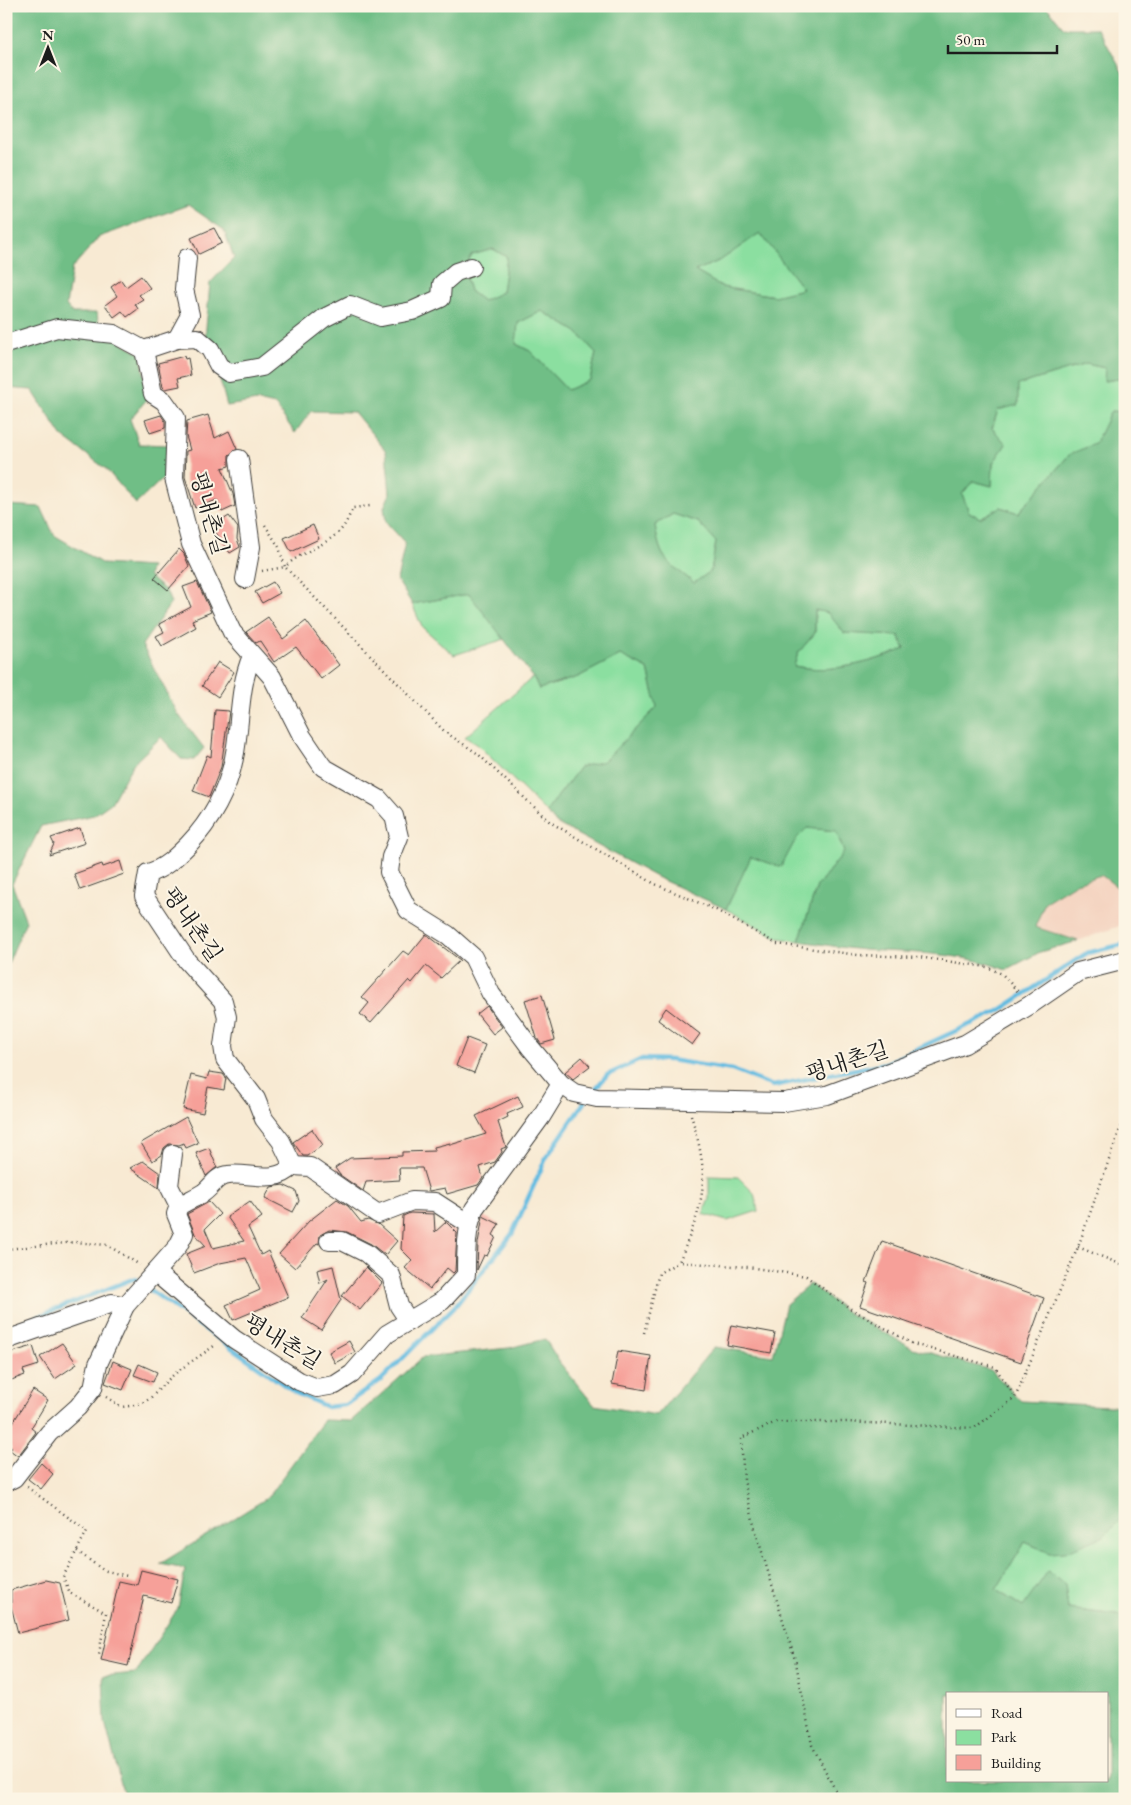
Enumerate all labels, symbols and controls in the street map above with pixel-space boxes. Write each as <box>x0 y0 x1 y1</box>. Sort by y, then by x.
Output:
north arrow <box>22 22 72 72</box>
scale bar <box>948 22 1057 54</box>
text: N <box>42 26 54 44</box>
text: 50 m <box>956 30 985 49</box>
street label: 평내촌길 <box>184 468 235 558</box>
street label: 평내촌길 <box>156 881 229 967</box>
street label: 평내촌길 <box>802 1035 892 1088</box>
street label: 평내촌길 <box>239 1307 327 1376</box>
legend <box>946 1692 1108 1782</box>
text: Road <box>991 1703 1023 1722</box>
text: Park <box>991 1727 1018 1746</box>
text: Building <box>991 1753 1041 1772</box>

